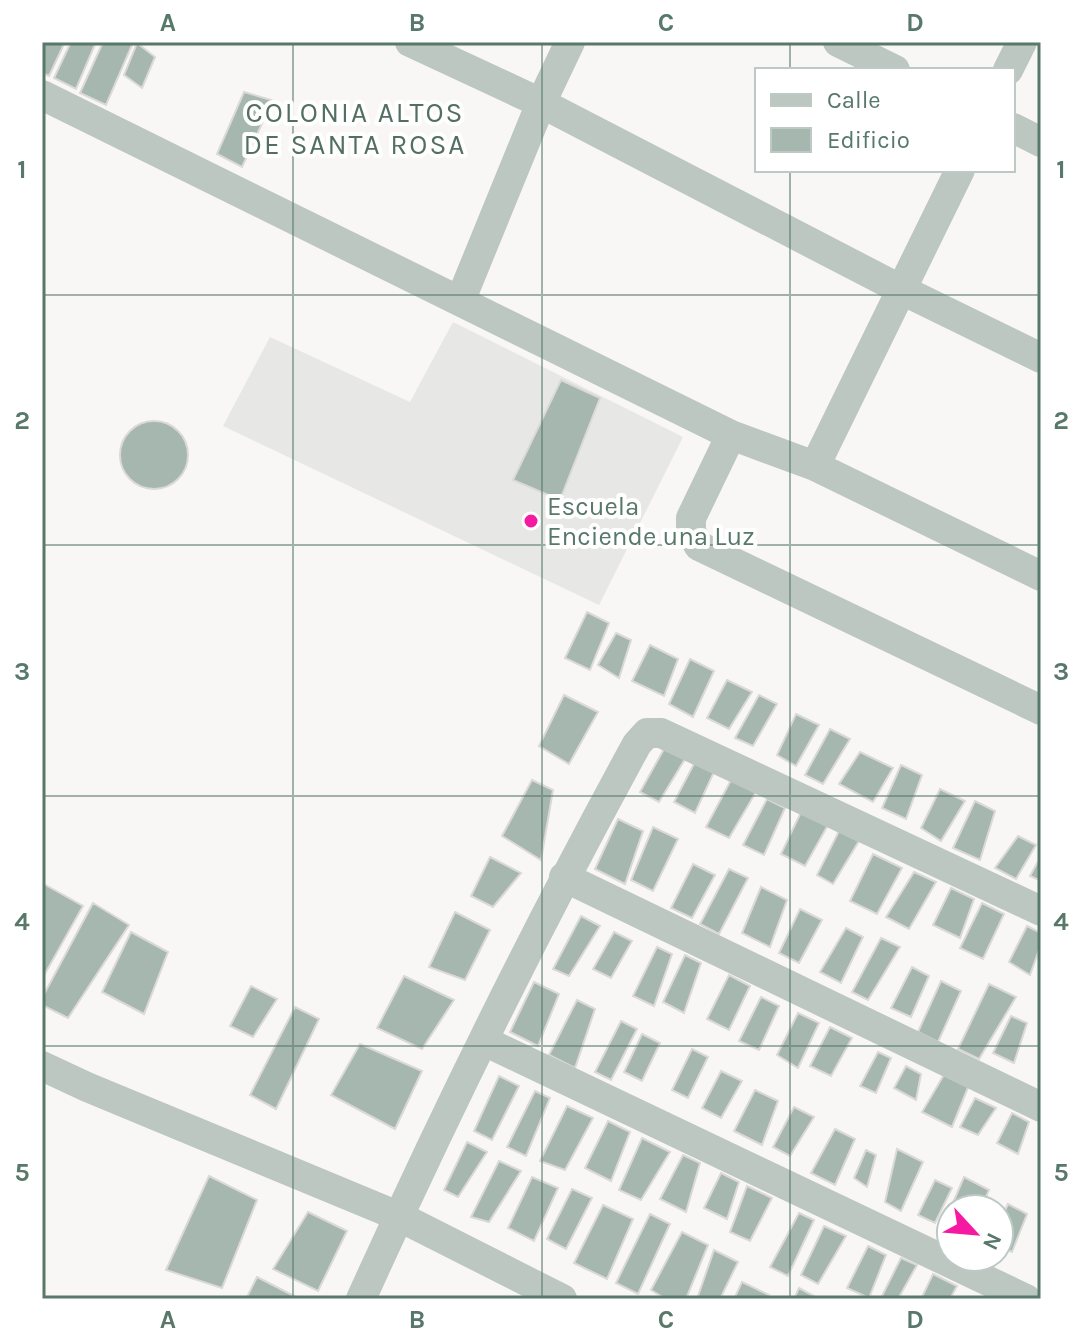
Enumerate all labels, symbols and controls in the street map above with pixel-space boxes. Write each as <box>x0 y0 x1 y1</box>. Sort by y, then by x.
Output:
text: A <box>160 7 176 38</box>
text: B <box>409 7 425 38</box>
text: C <box>658 7 674 38</box>
text: D <box>906 7 924 38</box>
legend <box>755 68 1015 172</box>
text: Calle <box>827 86 881 114</box>
district label: COLONIA ALTOS DE SANTA ROSA <box>244 96 466 161</box>
text: Edificio <box>827 126 910 154</box>
text: 1 <box>17 154 27 185</box>
text: 1 <box>1056 154 1066 185</box>
text: 2 <box>14 405 30 436</box>
text: 2 <box>1053 405 1069 436</box>
place label: Escuela Enciende una Luz <box>547 491 755 552</box>
marker: Escuela Enciende una Luz <box>522 512 540 530</box>
text: 3 <box>14 656 30 687</box>
text: 3 <box>1053 656 1069 687</box>
text: 4 <box>14 906 30 937</box>
text: 4 <box>1053 906 1069 937</box>
text: 5 <box>14 1157 30 1188</box>
text: 5 <box>1053 1157 1069 1188</box>
north arrow <box>935 1193 1015 1273</box>
text: N <box>977 1229 1007 1254</box>
text: A <box>160 1304 176 1335</box>
text: B <box>409 1304 425 1335</box>
text: C <box>658 1304 674 1335</box>
text: D <box>906 1304 924 1335</box>

